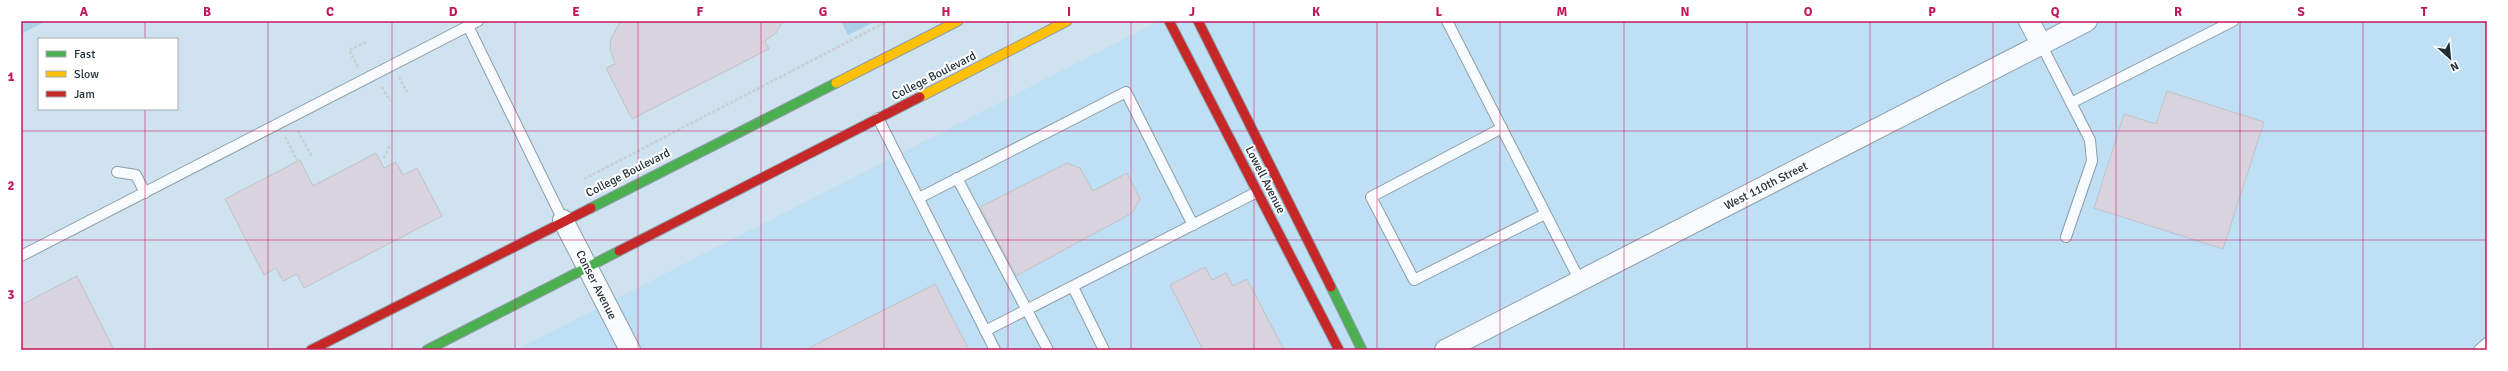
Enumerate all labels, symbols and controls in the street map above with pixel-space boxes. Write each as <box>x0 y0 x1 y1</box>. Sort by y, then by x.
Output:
text: A <box>80 4 89 20</box>
text: B <box>203 4 211 20</box>
text: C <box>326 4 334 20</box>
text: D <box>449 4 458 20</box>
text: E <box>572 4 580 20</box>
text: F <box>697 4 704 20</box>
text: G <box>819 4 827 20</box>
text: H <box>942 4 950 20</box>
text: I <box>1067 4 1071 20</box>
text: J <box>1189 4 1195 20</box>
text: K <box>1312 4 1320 20</box>
text: L <box>1436 4 1443 20</box>
text: M <box>1557 4 1568 20</box>
text: N <box>1680 4 1690 20</box>
text: O <box>1804 4 1813 20</box>
text: P <box>1928 4 1936 20</box>
text: Q <box>2051 4 2060 20</box>
text: R <box>2174 4 2182 20</box>
text: S <box>2297 4 2305 20</box>
text: T <box>2421 4 2428 20</box>
legend <box>38 38 178 110</box>
north arrow <box>2430 38 2470 78</box>
text: Fast <box>74 47 95 62</box>
street label: College Boulevard <box>889 48 979 104</box>
text: N <box>2448 59 2461 74</box>
text: Slow <box>74 67 99 82</box>
text: 1 <box>7 69 15 85</box>
text: Jam <box>74 87 95 102</box>
street label: Lowell Avenue <box>1242 144 1288 216</box>
street label: College Boulevard <box>583 145 673 201</box>
street label: West 110th Street <box>1722 158 1810 214</box>
text: 2 <box>7 178 15 194</box>
street label: Conser Avenue <box>572 248 620 322</box>
text: 3 <box>7 287 15 303</box>

